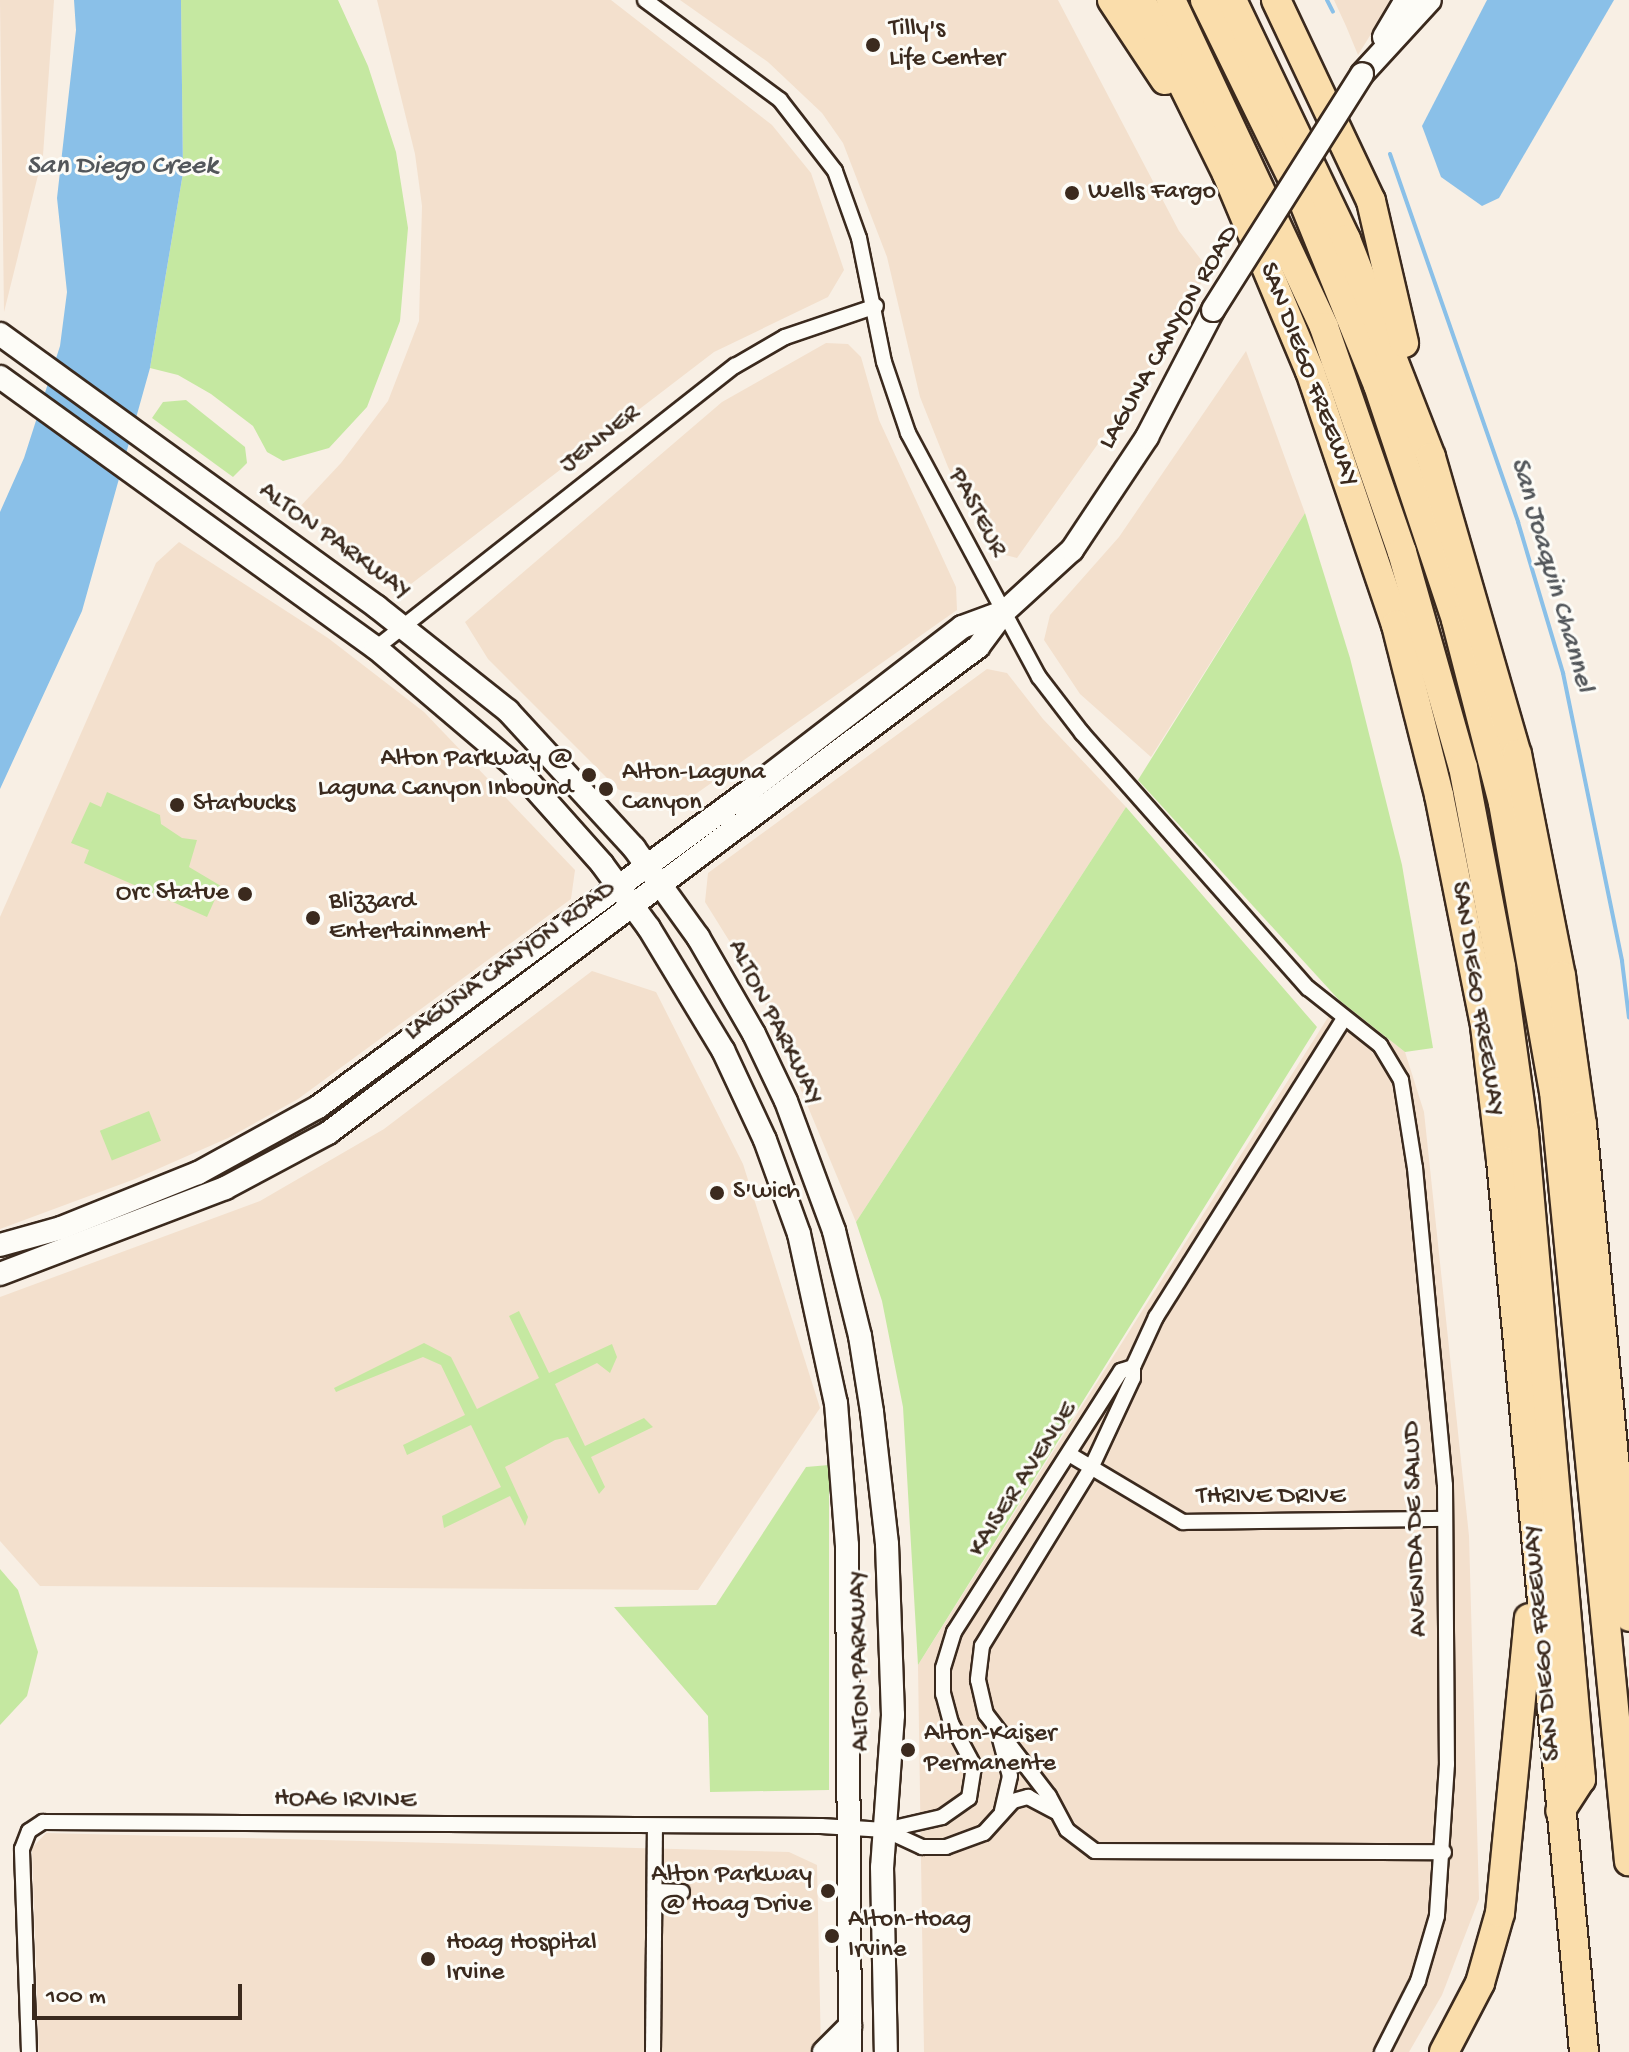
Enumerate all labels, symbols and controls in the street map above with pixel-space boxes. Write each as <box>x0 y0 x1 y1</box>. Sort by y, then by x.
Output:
place label: Tilly's Life Center <box>889 14 1005 76</box>
marker: Tilly's Life Center <box>864 36 882 54</box>
water label: San Diego Creek <box>27 150 217 184</box>
place label: Wells Fargo <box>1088 177 1216 209</box>
marker: Wells Fargo <box>1063 184 1081 202</box>
street label: LAGUNA CANYON ROAD <box>1093 220 1247 456</box>
street label: SAN DIEGO FREEWAY <box>1251 259 1365 491</box>
street label: JENNER <box>554 399 648 481</box>
water label: San Joaquin Channel <box>1501 454 1601 696</box>
street label: PASTEUR <box>940 463 1012 563</box>
street label: ALTON PARKWAY <box>252 476 416 608</box>
place label: Alton Parkway @ Laguna Canyon Inbound <box>318 744 573 806</box>
place label: Alton-Laguna Canyon <box>622 758 765 820</box>
marker: Alton Parkway @ Laguna Canyon Inbound <box>580 766 598 784</box>
marker: Alton-Laguna Canyon <box>597 780 615 798</box>
place label: Starbucks <box>193 789 295 821</box>
marker: Starbucks <box>168 796 186 814</box>
street label: LAGUNA CANYON ROAD <box>399 875 623 1049</box>
place label: Orc Statue <box>116 878 229 910</box>
street label: SAN DIEGO FREEWAY <box>1442 880 1510 1118</box>
marker: Orc Statue <box>236 885 254 903</box>
place label: Blizzard Entertainment <box>329 887 489 948</box>
marker: Blizzard Entertainment <box>304 909 322 927</box>
street label: ALTON PARKWAY <box>719 935 829 1111</box>
place label: S'wich <box>733 1177 800 1209</box>
marker: S'wich <box>708 1184 726 1202</box>
street label: KAISER AVENUE <box>962 1397 1086 1563</box>
street label: AVENIDA DE SALUD <box>1398 1421 1436 1637</box>
street label: THRIVE DRIVE <box>1196 1482 1346 1514</box>
street label: SAN DIEGO FREEWAY <box>1518 1524 1570 1762</box>
street label: ALTON PARKWAY <box>844 1570 878 1752</box>
place label: Alton-Kaiser Permanente <box>924 1719 1056 1780</box>
marker: Alton-Kaiser Permanente <box>899 1741 917 1759</box>
street label: HOAG IRVINE <box>274 1784 416 1818</box>
place label: Alton Parkway @ Hoag Drive <box>651 1860 812 1922</box>
marker: Alton Parkway @ Hoag Drive <box>819 1882 837 1900</box>
place label: Alton-Hoag Irvine <box>848 1905 971 1966</box>
marker: Alton-Hoag Irvine <box>823 1927 841 1945</box>
place label: Hoag Hospital Irvine <box>446 1928 597 1990</box>
marker: Hoag Hospital Irvine <box>417 1948 439 1970</box>
scale bar <box>36 1968 246 2018</box>
text: 100 m <box>46 1983 106 2012</box>

